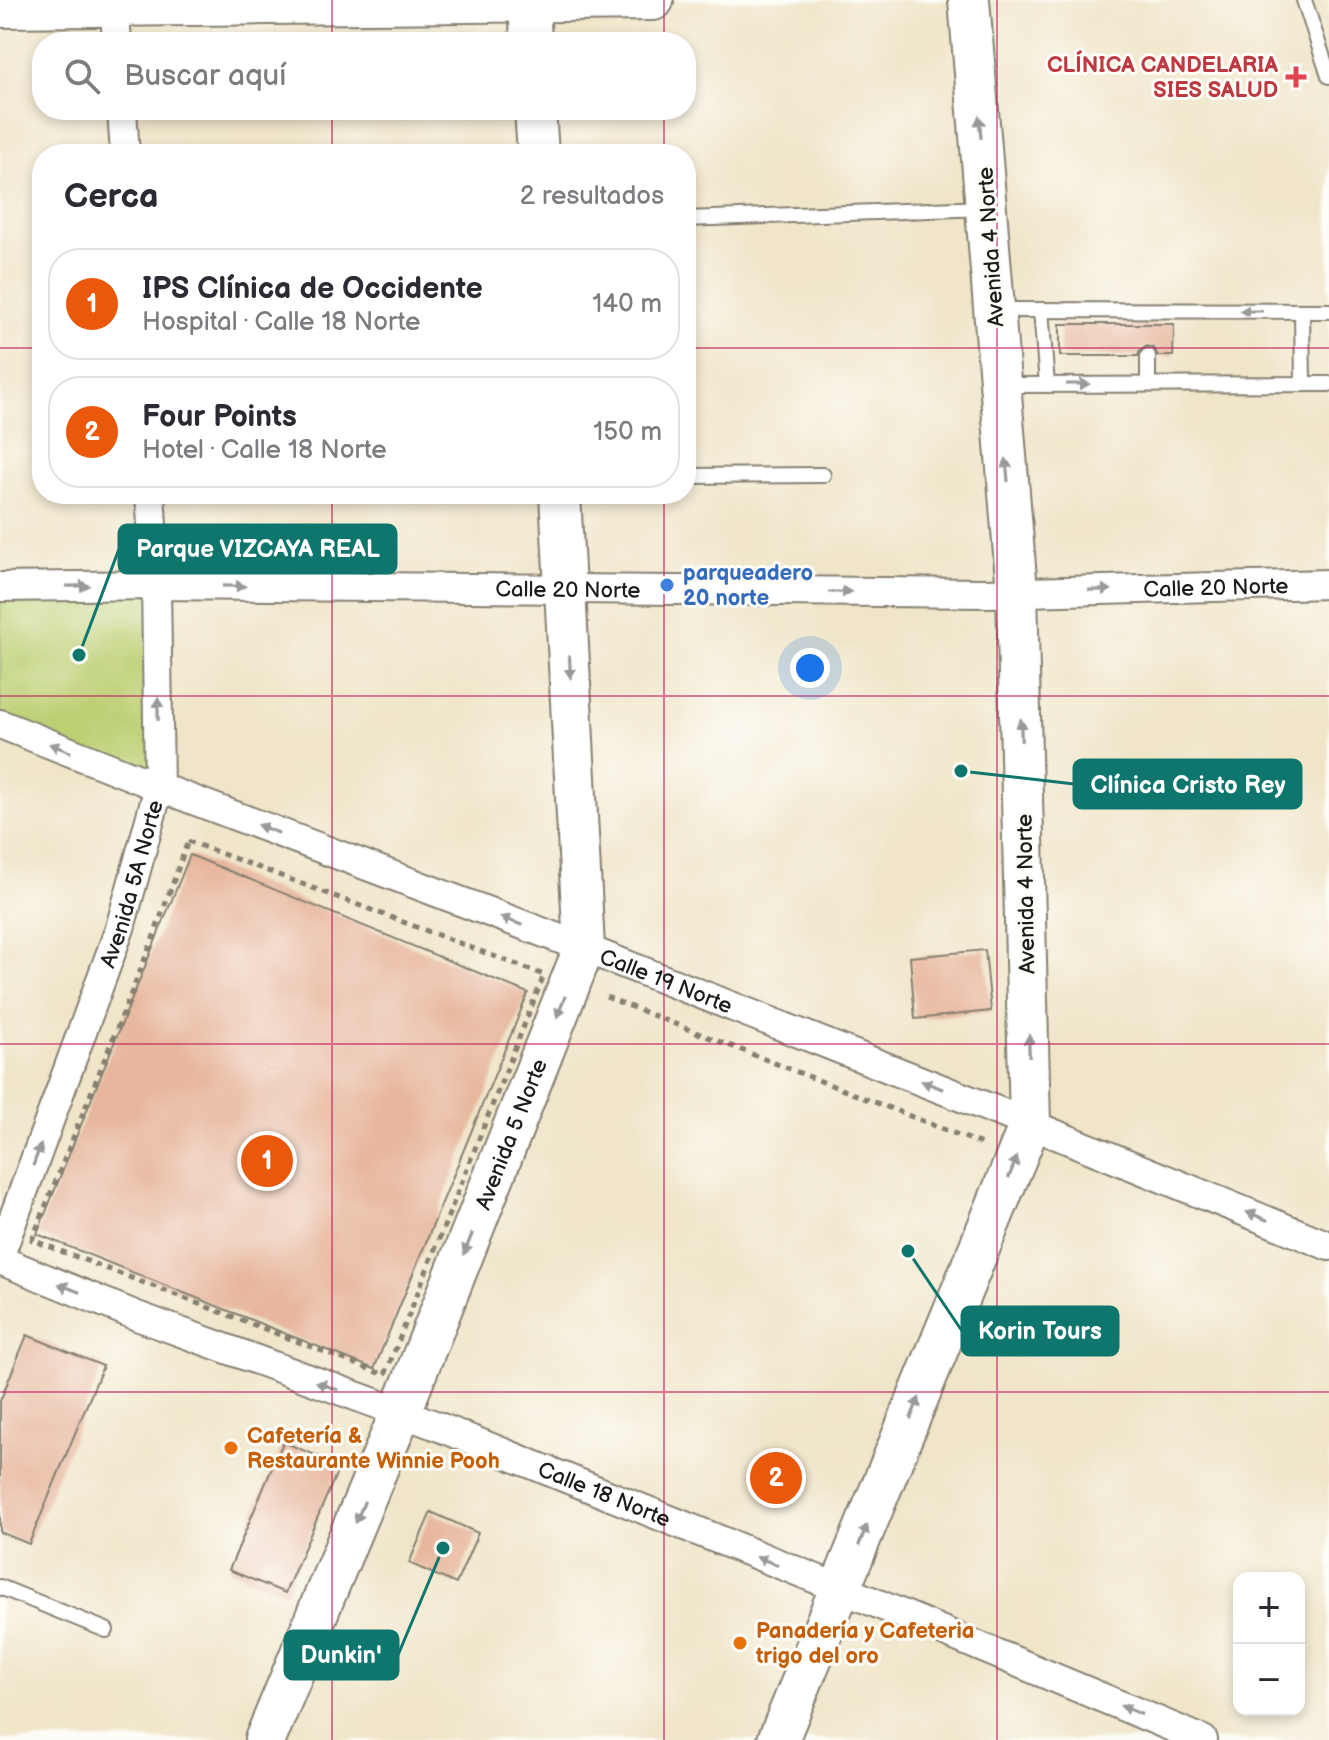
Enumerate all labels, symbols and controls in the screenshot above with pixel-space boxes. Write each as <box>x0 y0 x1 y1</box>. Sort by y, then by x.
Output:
search box <box>32 32 696 120</box>
place label: CLÍNICA CANDELARIA SIES SALUD <box>1047 50 1279 104</box>
icon: search <box>60 54 104 98</box>
text: Buscar aquí <box>124 58 286 94</box>
marker: CLÍNICA CANDELARIA SIES SALUD <box>1285 66 1307 88</box>
one-way arrow <box>973 115 986 140</box>
street label: Avenida 4 Norte <box>972 166 1011 328</box>
text: Cerca <box>64 176 159 217</box>
text: 2 resultados <box>520 181 664 212</box>
text: IPS Clínica de Occidente <box>142 271 483 307</box>
text: 1 <box>87 289 97 320</box>
text: 140 m <box>592 289 662 320</box>
one-way arrow <box>1238 305 1263 317</box>
text: Hospital · Calle 18 Norte <box>142 307 420 338</box>
one-way arrow <box>1066 378 1091 391</box>
text: Four Points <box>142 399 297 435</box>
text: 2 <box>84 417 100 448</box>
text: 150 m <box>593 417 662 448</box>
text: Hotel · Calle 18 Norte <box>142 435 387 466</box>
one-way arrow <box>1001 457 1014 482</box>
callout: Parque VIZCAYA REAL <box>119 525 396 573</box>
text: Parque VIZCAYA REAL <box>136 535 380 564</box>
place label: parqueadero 20 norte <box>683 560 813 612</box>
street label: Calle 20 Norte <box>1143 573 1289 604</box>
street label: Calle 20 Norte <box>495 576 641 605</box>
marker: parqueadero 20 norte <box>658 576 676 594</box>
one-way arrow <box>66 580 91 592</box>
one-way arrow <box>222 580 247 592</box>
one-way arrow <box>1088 583 1113 596</box>
one-way arrow <box>828 586 853 598</box>
your location <box>790 648 830 688</box>
one-way arrow <box>564 655 577 680</box>
one-way arrow <box>152 696 164 721</box>
one-way arrow <box>1014 717 1027 742</box>
one-way arrow <box>48 741 72 754</box>
callout: Clínica Cristo Rey <box>1074 760 1301 808</box>
text: Clínica Cristo Rey <box>1091 771 1286 800</box>
street label: Avenida 5A Norte <box>95 797 170 972</box>
street label: Avenida 4 Norte <box>1012 813 1041 974</box>
one-way arrow <box>256 822 280 835</box>
one-way arrow <box>499 914 523 927</box>
street label: Calle 19 Norte <box>596 944 736 1020</box>
one-way arrow <box>554 995 567 1019</box>
one-way arrow <box>1022 1033 1035 1058</box>
street label: Avenida 5 Norte <box>470 1055 554 1214</box>
one-way arrow <box>920 1078 944 1091</box>
pin: 1 <box>241 1131 293 1191</box>
one-way arrow <box>31 1143 44 1167</box>
one-way arrow <box>1007 1155 1020 1179</box>
one-way arrow <box>1245 1209 1269 1222</box>
one-way arrow <box>461 1232 474 1256</box>
one-way arrow <box>57 1281 81 1294</box>
callout: Korin Tours <box>962 1307 1118 1355</box>
text: Korin Tours <box>978 1317 1102 1346</box>
one-way arrow <box>315 1379 339 1392</box>
one-way arrow <box>909 1396 922 1420</box>
place label: Cafetería & Restaurante Winnie Pooh <box>247 1423 500 1475</box>
marker: Cafetería & Restaurante Winnie Pooh <box>222 1439 240 1457</box>
pin: 2 <box>750 1448 802 1508</box>
street label: Calle 18 Norte <box>534 1456 674 1534</box>
one-way arrow <box>353 1500 366 1524</box>
one-way arrow <box>856 1523 869 1547</box>
one-way arrow <box>755 1554 779 1567</box>
map controls <box>1233 1572 1305 1716</box>
button: + <box>1233 1572 1305 1644</box>
place label: Panadería y Cafeteria trigo del oro <box>755 1618 974 1670</box>
callout: Dunkin' <box>285 1631 398 1679</box>
marker: Panadería y Cafeteria trigo del oro <box>731 1634 749 1652</box>
text: Dunkin' <box>301 1641 381 1670</box>
button: − <box>1233 1644 1305 1716</box>
one-way arrow <box>1119 1703 1143 1716</box>

